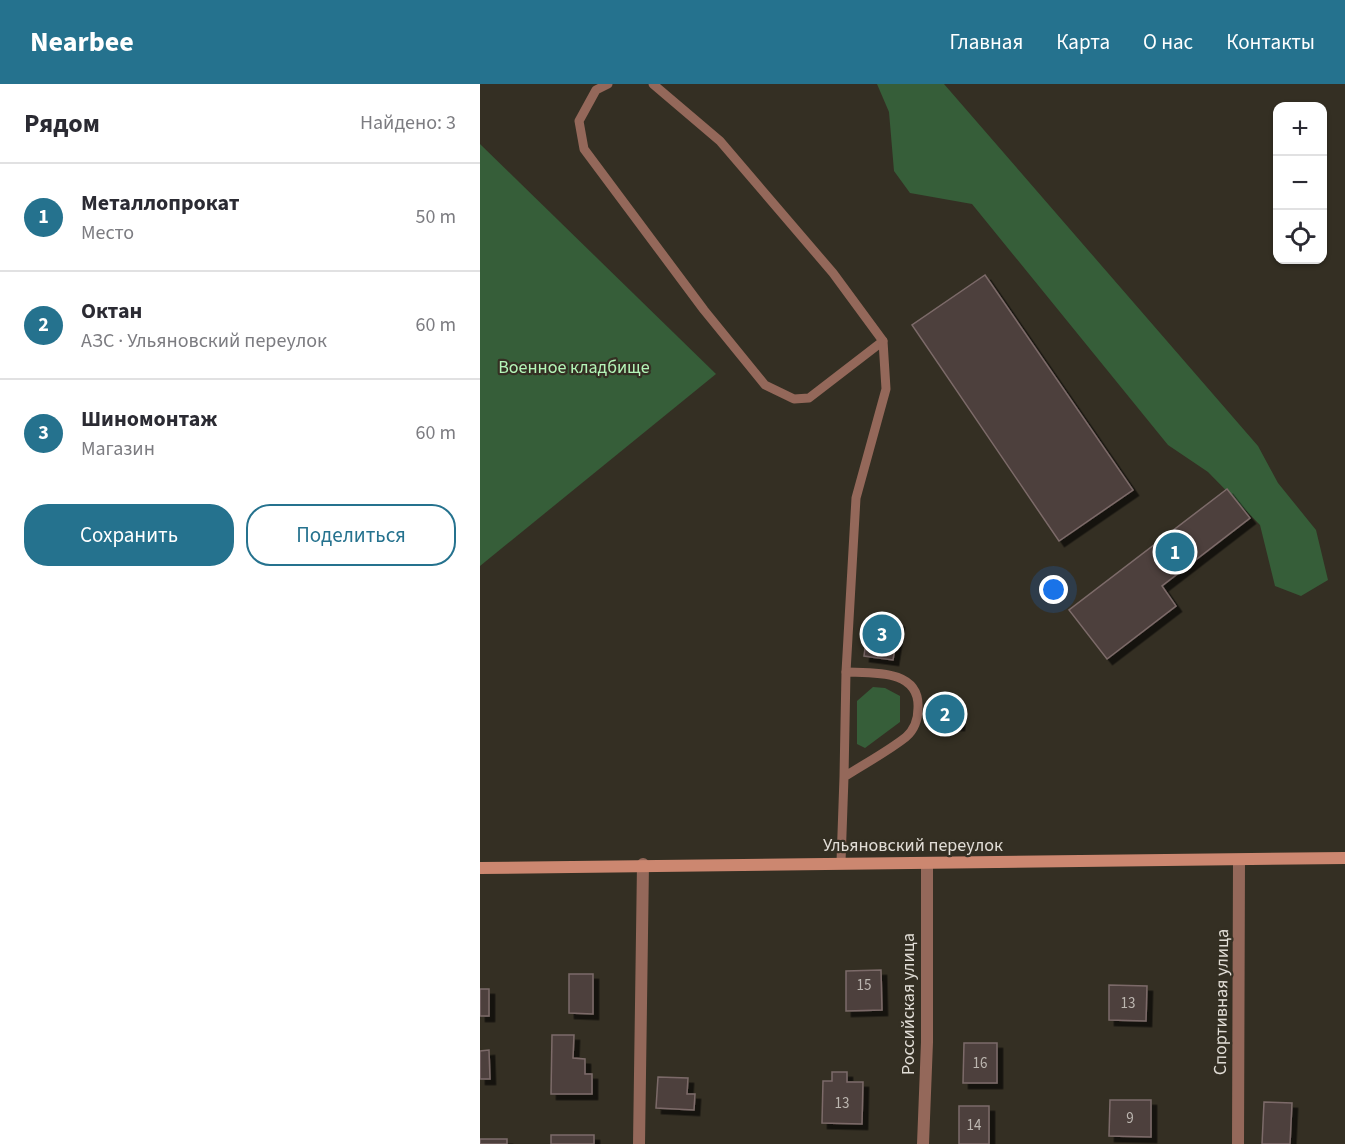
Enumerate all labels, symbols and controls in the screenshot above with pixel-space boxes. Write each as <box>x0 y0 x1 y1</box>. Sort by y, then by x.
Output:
text: Nearbee <box>30 22 134 62</box>
text: Главная <box>950 27 1023 57</box>
text: Карта <box>1056 27 1110 57</box>
text: О нас <box>1143 27 1193 57</box>
text: Контакты <box>1226 27 1315 57</box>
map controls <box>1273 102 1327 264</box>
button: + <box>1273 102 1327 156</box>
text: Рядом <box>24 105 100 142</box>
text: Найдено: 3 <box>360 109 456 137</box>
button: − <box>1273 156 1327 210</box>
text: Металлопрокат <box>81 187 240 219</box>
text: 1 <box>38 203 49 231</box>
text: 50 m <box>416 203 456 231</box>
button: locate <box>1273 210 1327 264</box>
text: Место <box>81 219 134 247</box>
text: Октан <box>81 295 142 327</box>
text: 2 <box>38 311 49 339</box>
text: 60 m <box>416 311 456 339</box>
text: АЗС · Ульяновский переулок <box>81 327 327 355</box>
park label: Военное кладбище <box>498 355 650 380</box>
text: Шиномонтаж <box>81 403 217 435</box>
text: 3 <box>38 419 49 447</box>
text: 60 m <box>416 419 456 447</box>
text: Магазин <box>81 435 155 463</box>
button: Сохранить <box>24 504 234 566</box>
button: Поделиться <box>246 504 456 566</box>
pin: 1 <box>1156 530 1194 574</box>
your location <box>1039 575 1068 604</box>
pin: 3 <box>862 612 902 656</box>
pin: 2 <box>926 692 964 736</box>
street label: Ульяновский переулок <box>823 833 1003 858</box>
street label: Спортивная улица <box>1208 929 1235 1075</box>
street label: Российская улица <box>896 933 921 1075</box>
house number: 15 <box>857 975 871 996</box>
house number: 13 <box>1121 993 1135 1014</box>
house number: 16 <box>973 1053 987 1074</box>
house number: 13 <box>835 1093 849 1114</box>
house number: 9 <box>1126 1108 1134 1129</box>
house number: 14 <box>967 1115 982 1136</box>

